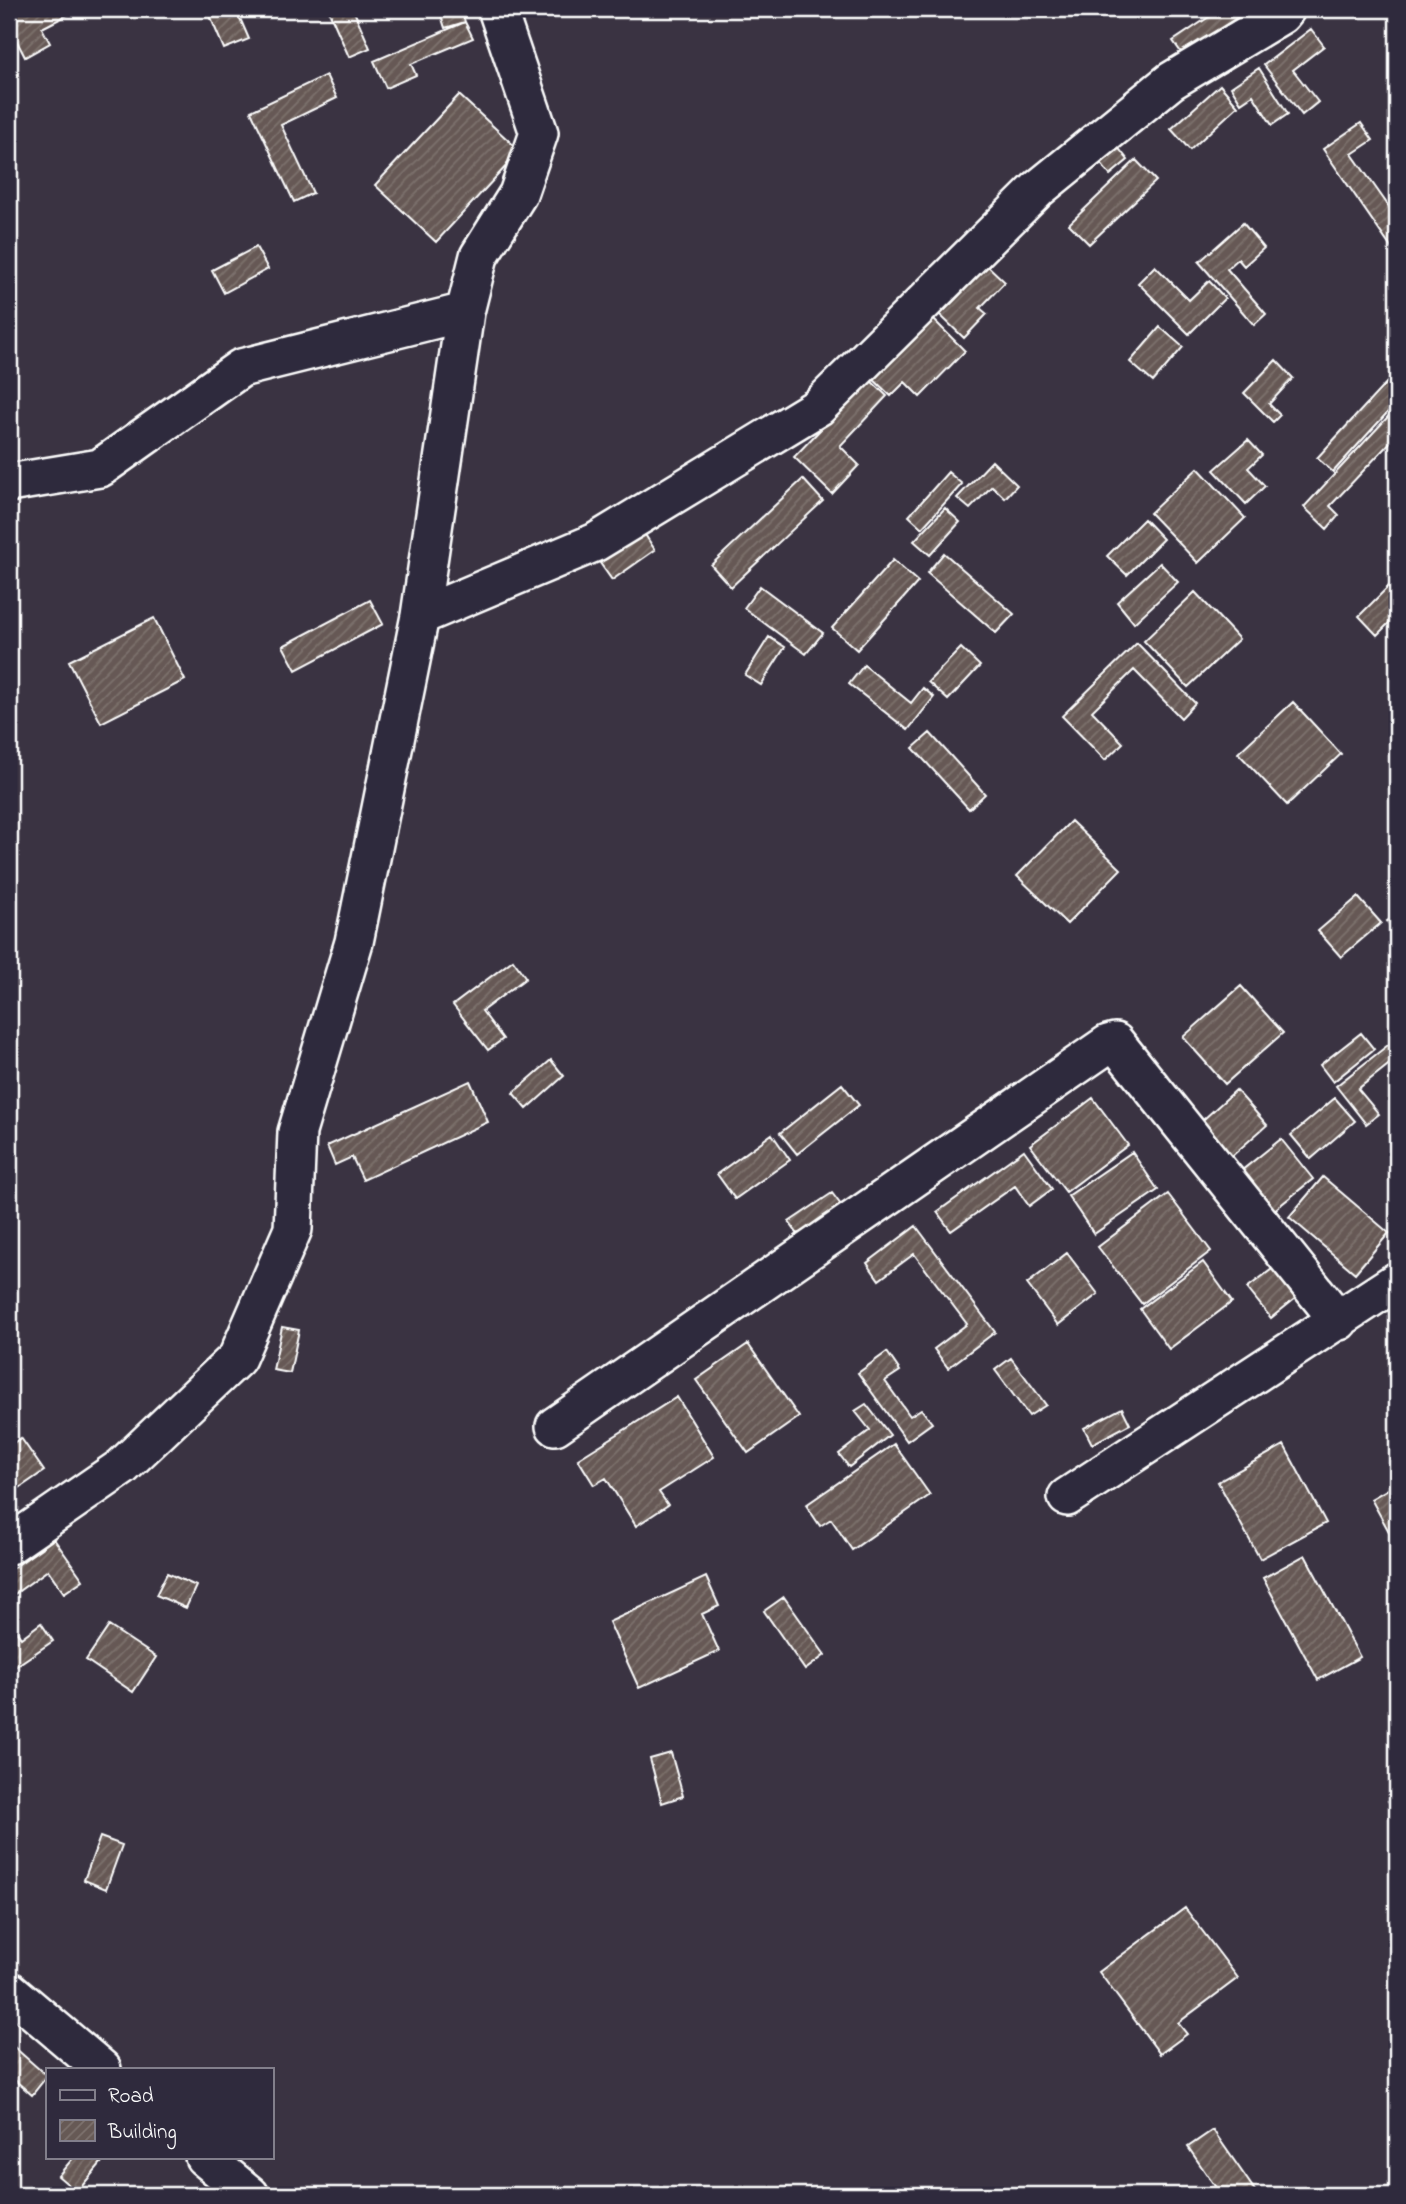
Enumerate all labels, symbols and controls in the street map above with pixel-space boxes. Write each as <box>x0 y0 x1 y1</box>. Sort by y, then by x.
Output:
legend <box>46 2068 273 2158</box>
text: Road <box>108 2082 154 2112</box>
text: Building <box>107 2118 177 2150</box>

